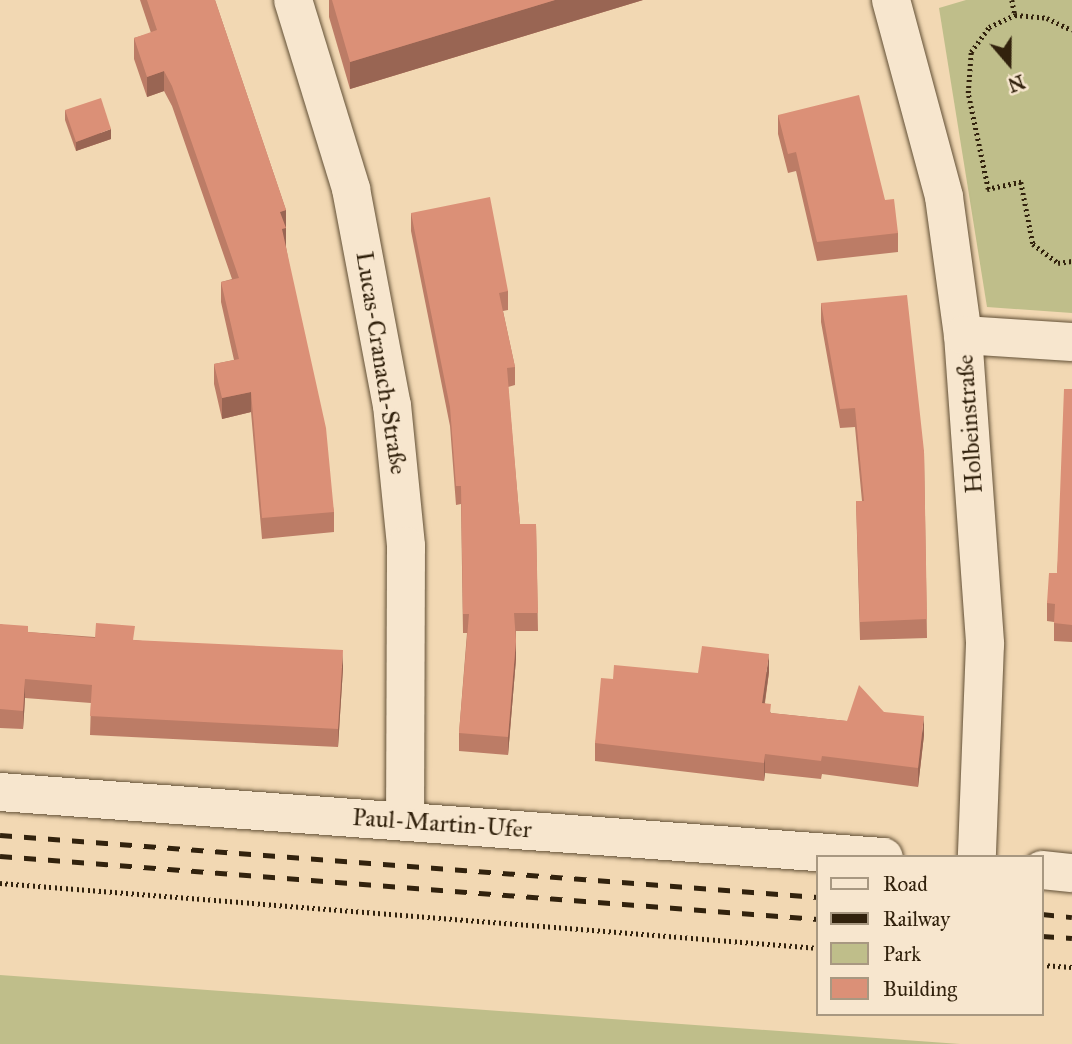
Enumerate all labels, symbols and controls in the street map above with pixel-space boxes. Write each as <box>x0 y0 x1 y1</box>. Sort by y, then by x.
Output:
north arrow <box>974 28 1044 98</box>
text: N <box>1005 70 1028 97</box>
street label: Lucas-Cranach-Straße <box>349 250 413 476</box>
street label: Holbeinstraße <box>951 354 989 494</box>
street label: Paul-Martin-Ufer <box>351 803 533 845</box>
legend <box>816 855 1044 1016</box>
text: Road <box>883 871 928 897</box>
text: Railway <box>883 906 950 932</box>
text: Park <box>883 941 921 967</box>
text: Building <box>883 976 957 1002</box>

